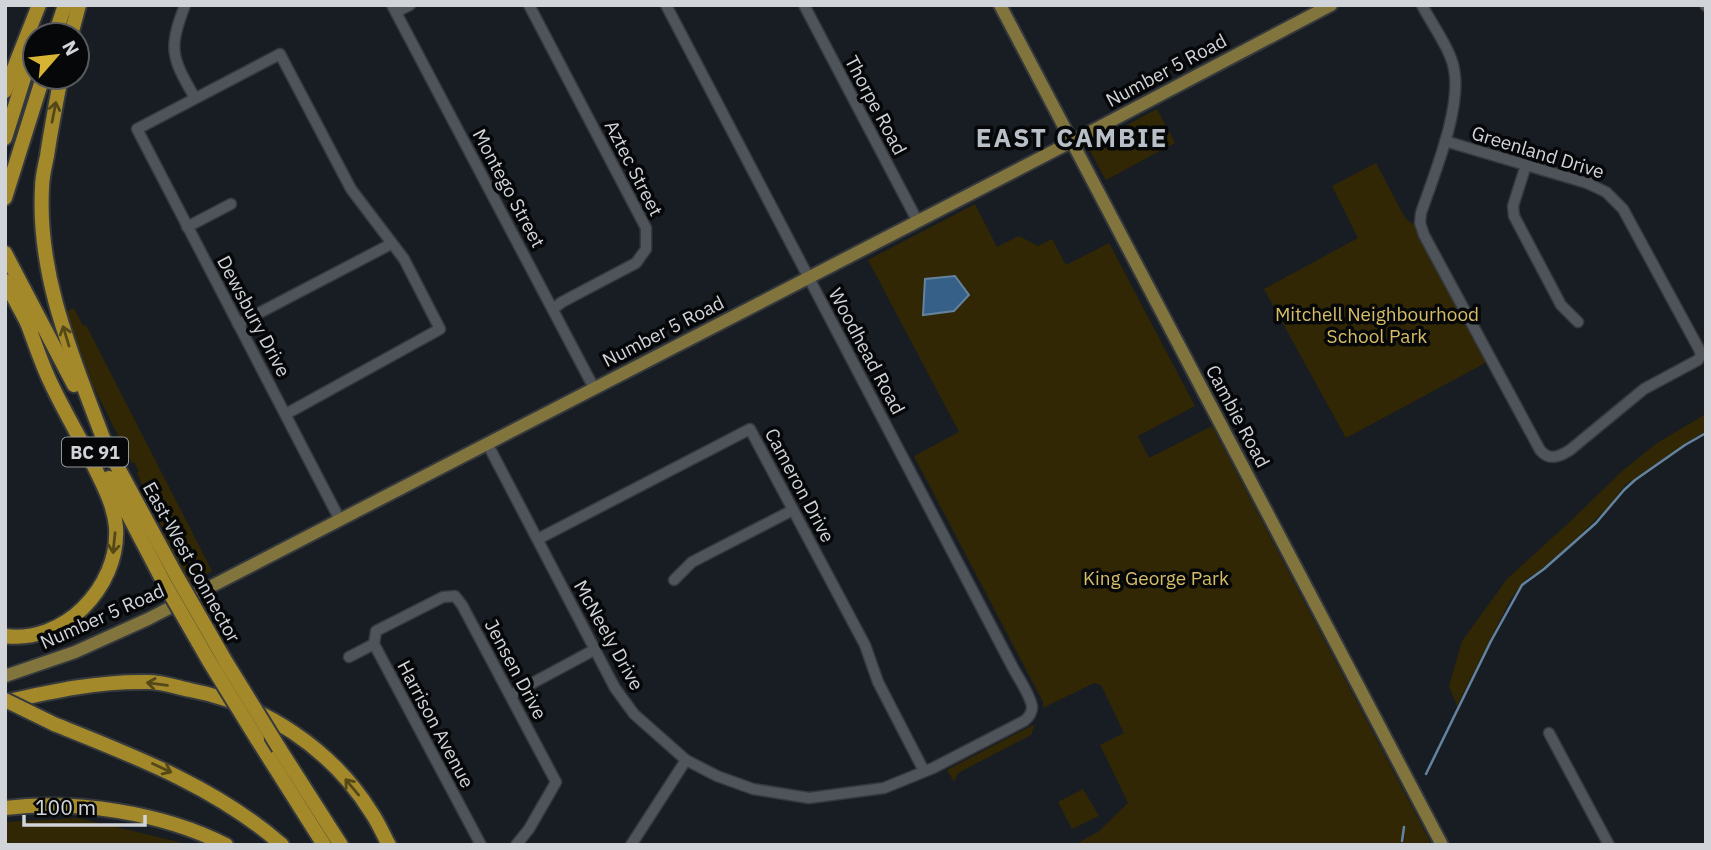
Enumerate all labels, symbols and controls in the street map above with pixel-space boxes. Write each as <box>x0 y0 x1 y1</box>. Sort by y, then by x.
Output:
north arrow <box>21 21 91 91</box>
street label: Number 5 Road <box>1102 28 1230 112</box>
text: N <box>57 36 85 60</box>
street label: Thorpe Road <box>840 51 912 159</box>
one-way arrow <box>48 101 62 124</box>
street label: Aztec Street <box>600 116 668 220</box>
district label: EAST CAMBIE <box>976 120 1168 154</box>
street label: Greenland Drive <box>1469 120 1607 184</box>
street label: Montego Street <box>468 125 550 251</box>
street label: Dewsbury Drive <box>212 251 296 381</box>
street label: Woodhead Road <box>824 284 910 418</box>
street label: Number 5 Road <box>598 290 728 372</box>
park label: Mitchell Neighbourhood School Park <box>1275 302 1479 348</box>
one-way arrow <box>58 325 71 347</box>
street label: Cambie Road <box>1201 361 1275 471</box>
street label: Cameron Drive <box>760 424 840 546</box>
road number: BC 91 <box>62 438 128 466</box>
street label: East-West Connector <box>138 478 246 646</box>
one-way arrow <box>108 531 121 554</box>
park label: King George Park <box>1083 566 1229 590</box>
street label: McNeely Drive <box>569 576 649 694</box>
street label: Number 5 Road <box>36 578 168 654</box>
street label: Jensen Drive <box>480 615 552 723</box>
street label: Harrison Avenue <box>392 656 480 792</box>
one-way arrow <box>146 677 169 690</box>
one-way arrow <box>151 762 172 776</box>
one-way arrow <box>344 779 360 797</box>
scale bar <box>24 784 145 828</box>
text: 100 m <box>35 793 96 821</box>

